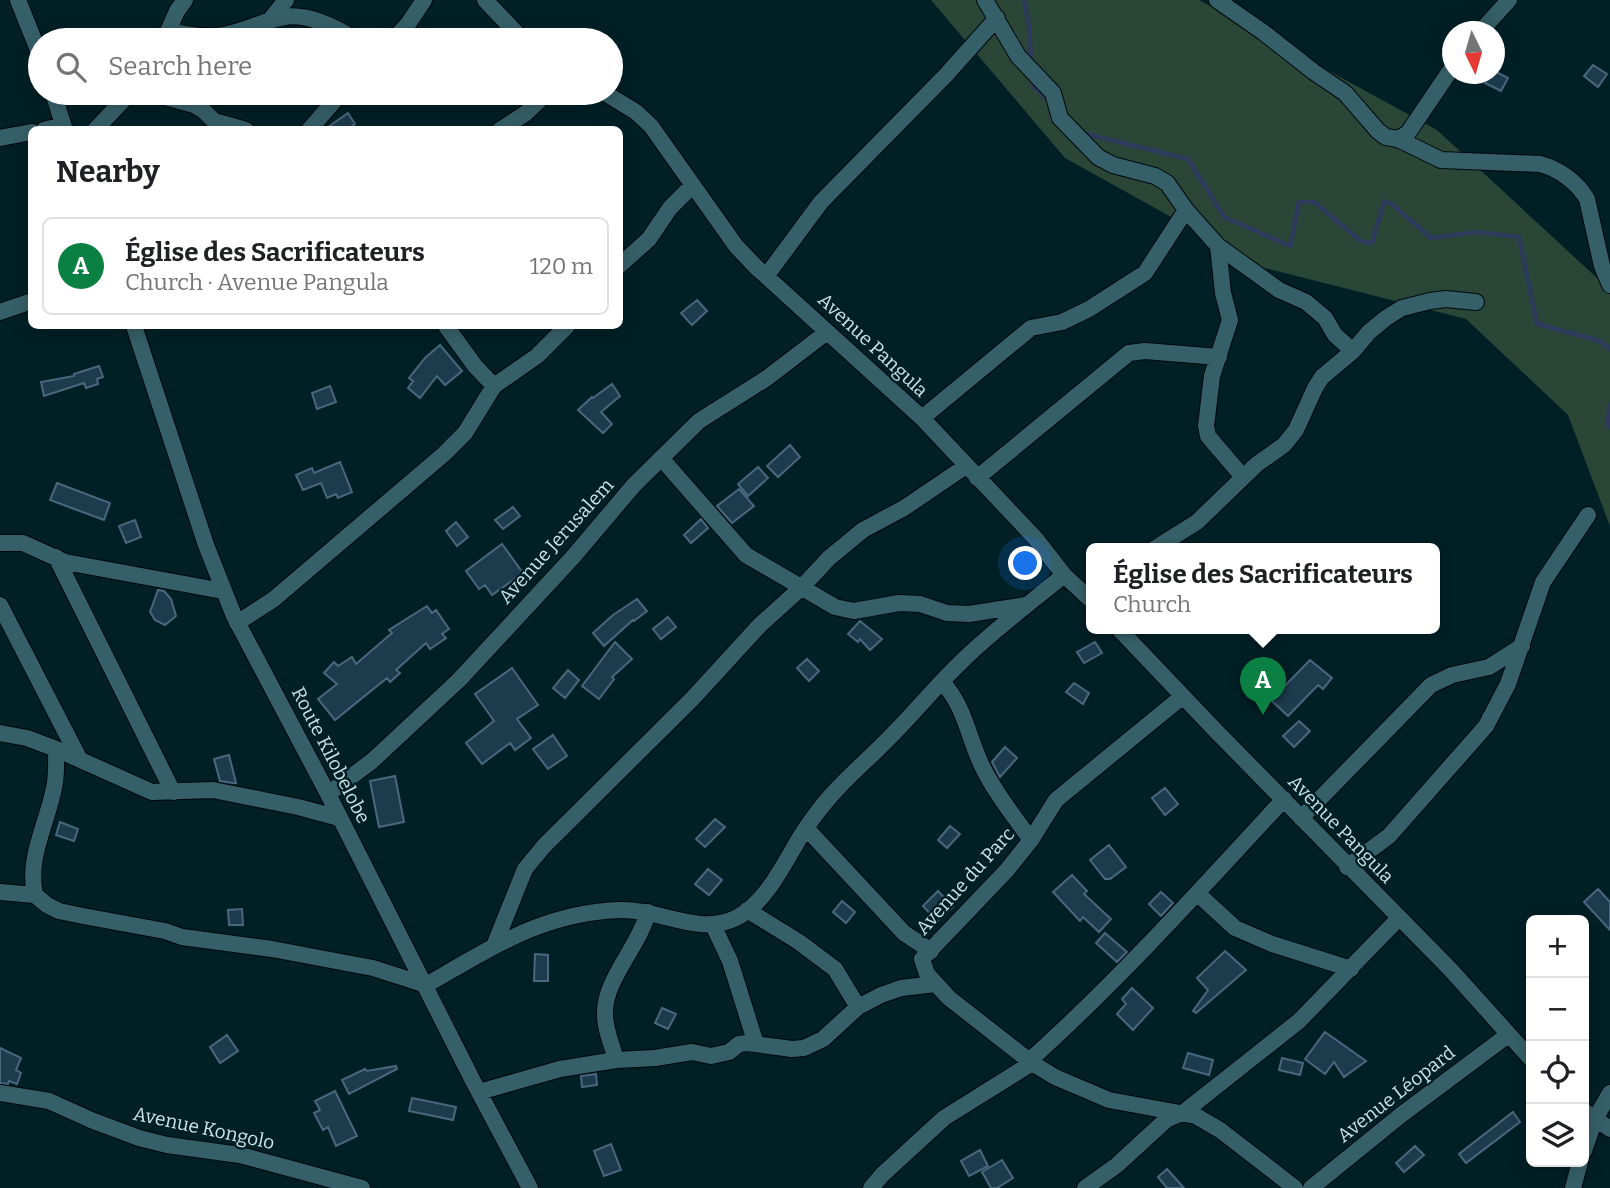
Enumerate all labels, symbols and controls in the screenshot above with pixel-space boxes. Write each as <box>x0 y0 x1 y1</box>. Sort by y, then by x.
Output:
north arrow <box>1442 21 1505 84</box>
search box <box>28 28 623 105</box>
icon: search <box>52 48 90 86</box>
text: Search here <box>108 51 252 82</box>
text: Nearby <box>56 154 160 190</box>
text: Église des Sacrificateurs <box>125 237 425 268</box>
text: A <box>73 252 89 280</box>
text: 120 m <box>530 252 593 280</box>
text: Church · Avenue Pangula <box>125 268 389 296</box>
street label: Avenue Pangula <box>813 288 933 402</box>
street label: Avenue Jerusalem <box>494 474 618 608</box>
popup <box>1086 543 1440 634</box>
your location <box>1008 546 1042 580</box>
text: Église des Sacrificateurs <box>1113 559 1413 590</box>
text: Church <box>1113 590 1191 618</box>
pin: A <box>1240 657 1286 715</box>
street label: Route Kilobelobe <box>287 683 375 827</box>
street label: Avenue Pangula <box>1283 770 1399 888</box>
street label: Avenue du Parc <box>911 822 1019 939</box>
map controls <box>1526 915 1589 1167</box>
button: + <box>1526 915 1589 978</box>
button: − <box>1526 978 1589 1041</box>
street label: Avenue Léopard <box>1333 1041 1459 1147</box>
button: locate <box>1526 1041 1589 1104</box>
street label: Avenue Kongolo <box>131 1102 277 1154</box>
button: layers <box>1526 1104 1589 1167</box>

